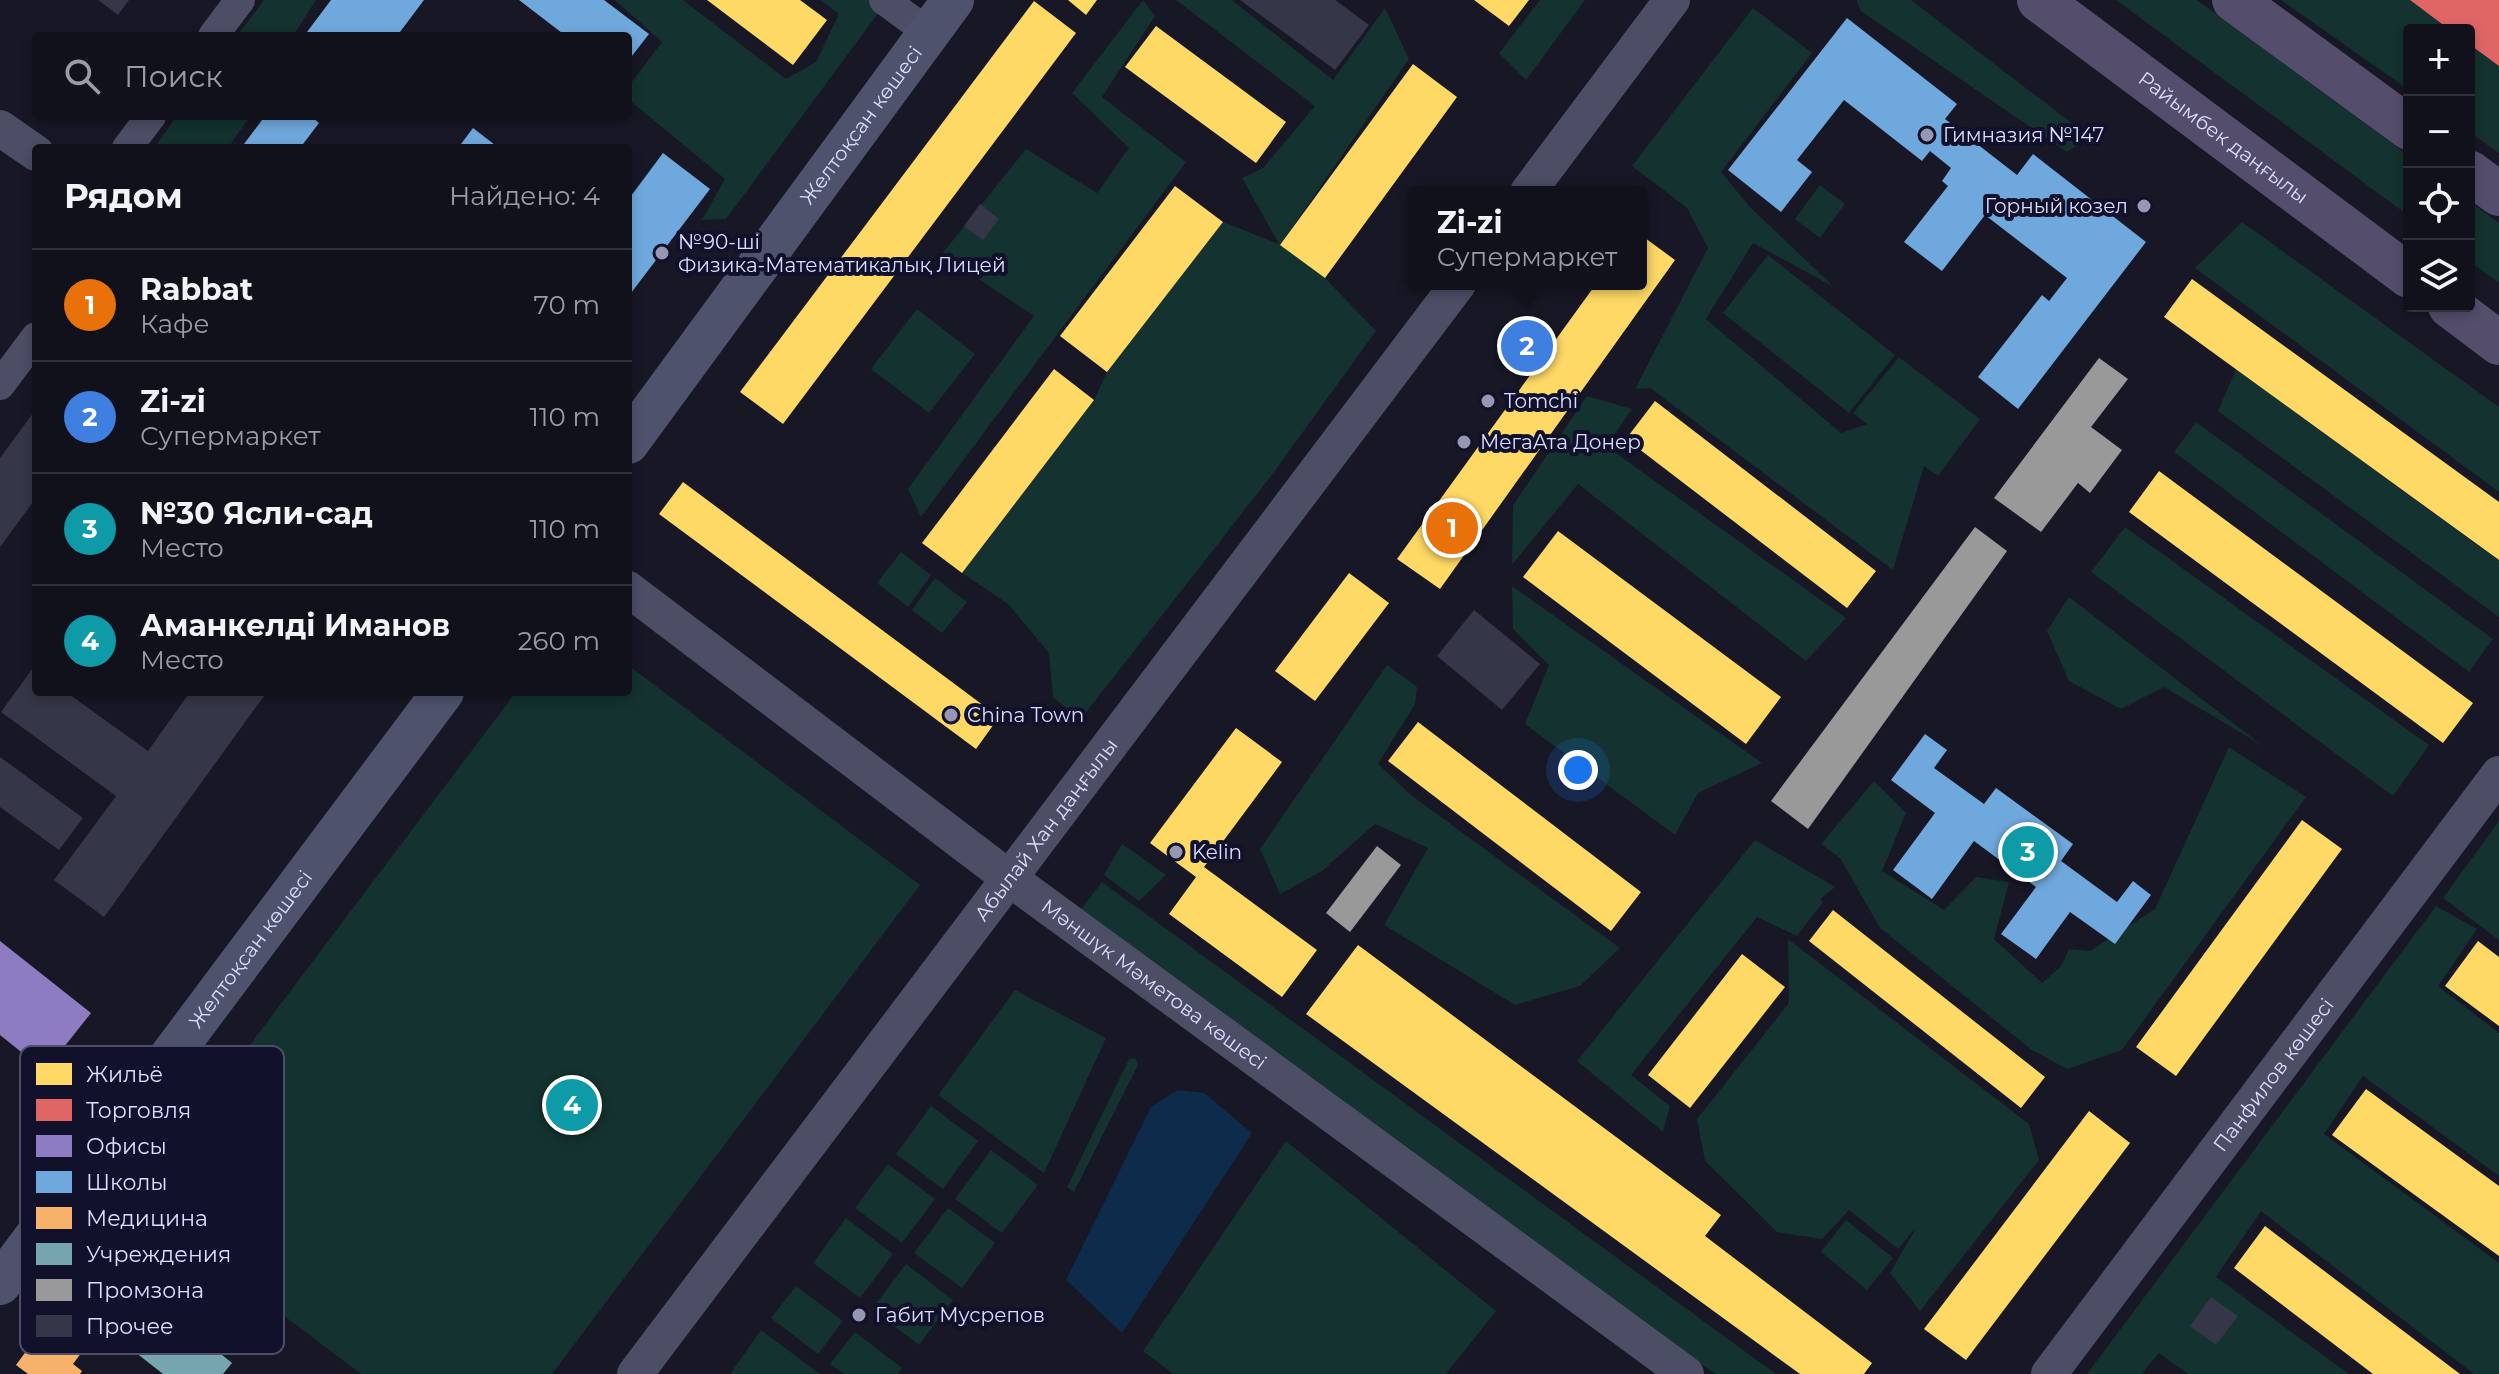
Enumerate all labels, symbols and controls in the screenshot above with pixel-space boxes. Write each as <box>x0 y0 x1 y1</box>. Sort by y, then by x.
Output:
map controls <box>2403 24 2475 312</box>
button: + <box>2403 24 2475 96</box>
search box <box>32 32 632 120</box>
street label: Желтоқсан көшесі <box>795 41 927 209</box>
icon: search <box>60 54 104 98</box>
text: Поиск <box>124 58 223 95</box>
street label: Райымбек даңғылы <box>2134 66 2313 209</box>
button: − <box>2403 96 2475 168</box>
place label: Гимназия №147 <box>1943 123 2104 147</box>
marker: Гимназия №147 <box>1918 126 1936 144</box>
button: locate <box>2403 168 2475 240</box>
text: Рядом <box>64 175 183 217</box>
text: Найдено: 4 <box>449 180 600 212</box>
popup <box>1407 186 1647 290</box>
place label: Горный козел <box>1985 194 2128 218</box>
marker: Горный козел <box>2135 197 2153 215</box>
text: Zi-zi <box>1437 204 1502 241</box>
place label: №90-ші Физика-Математикалық Лицей <box>678 230 1006 277</box>
button: layers <box>2403 240 2475 312</box>
text: Супермаркет <box>1437 241 1617 273</box>
marker: №90-ші Физика-Математикалық Лицей <box>653 244 671 262</box>
text: Rabbat <box>140 271 253 308</box>
text: 1 <box>85 289 95 321</box>
text: 70 m <box>534 289 600 321</box>
text: Кафе <box>140 308 209 340</box>
pin: 2 <box>1501 316 1553 376</box>
text: Zi-zi <box>140 383 206 420</box>
place label: Tomchi <box>1504 389 1578 413</box>
marker: Tomchi <box>1479 392 1497 410</box>
text: 2 <box>82 401 98 433</box>
text: 110 m <box>530 401 600 433</box>
text: Супермаркет <box>140 420 321 452</box>
place label: МегаАта Донер <box>1480 430 1641 454</box>
marker: МегаАта Донер <box>1455 433 1473 451</box>
text: №30 Ясли-сад <box>140 495 373 532</box>
pin: 1 <box>1426 498 1478 558</box>
text: 3 <box>82 513 98 545</box>
text: 110 m <box>530 513 600 545</box>
text: Место <box>140 532 224 564</box>
text: Аманкелді Иманов <box>140 607 450 644</box>
text: 4 <box>81 625 99 657</box>
text: 260 m <box>518 625 600 657</box>
text: Место <box>140 644 224 676</box>
place label: China Town <box>967 703 1084 727</box>
marker: China Town <box>942 706 960 724</box>
street label: Абылай Хан даңғылы <box>969 734 1123 926</box>
your location <box>1558 750 1598 790</box>
pin: 3 <box>2002 822 2054 882</box>
place label: Kelin <box>1192 840 1242 864</box>
marker: Kelin <box>1167 843 1185 861</box>
street label: Желтоқсан көшесі <box>184 866 317 1033</box>
street label: Мәншүк Мәметова көшесі <box>1037 894 1271 1075</box>
street label: Панфилов көшесі <box>2208 993 2339 1156</box>
legend <box>20 1046 284 1354</box>
text: Жильё <box>86 1061 163 1088</box>
pin: 4 <box>546 1075 598 1135</box>
text: Торговля <box>86 1097 191 1124</box>
text: Офисы <box>86 1133 167 1160</box>
text: Школы <box>86 1169 168 1196</box>
text: Медицина <box>86 1205 208 1232</box>
text: Учреждения <box>86 1241 231 1268</box>
text: Промзона <box>86 1277 204 1304</box>
place label: Габит Мусрепов <box>875 1303 1045 1327</box>
marker: Габит Мусрепов <box>850 1306 868 1324</box>
text: Прочее <box>86 1313 174 1340</box>

